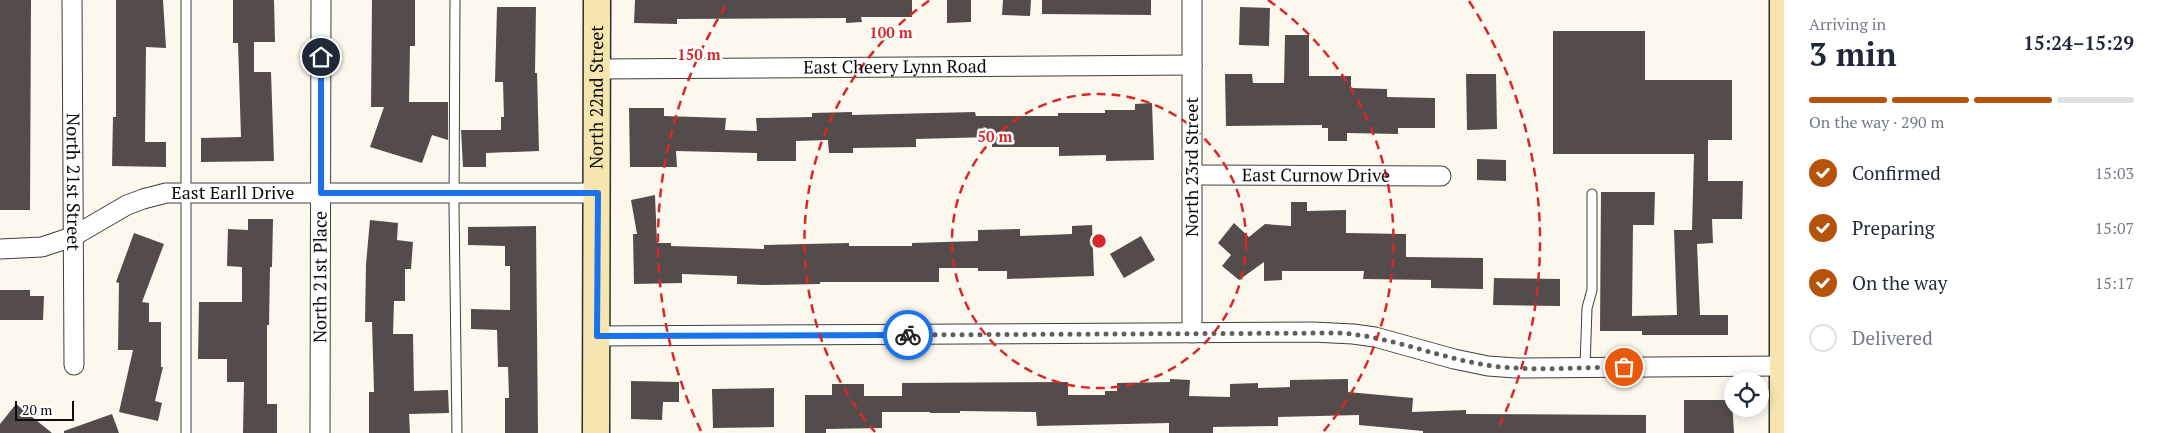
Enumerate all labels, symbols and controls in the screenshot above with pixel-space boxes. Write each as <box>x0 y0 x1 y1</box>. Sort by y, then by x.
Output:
text: Arriving in <box>1809 13 1886 35</box>
text: 100 m <box>869 22 913 42</box>
street label: North 22nd Street <box>584 25 608 169</box>
text: 15:24–15:29 <box>2023 30 2134 55</box>
text: 3 min <box>1809 33 1897 75</box>
pin <box>300 36 342 78</box>
icon: home <box>307 43 335 71</box>
text: 150 m <box>677 44 721 64</box>
street label: East Cheery Lynn Road <box>803 53 987 79</box>
street label: North 23rd Street <box>1179 97 1203 237</box>
text: On the way · 290 m <box>1809 111 1944 133</box>
street label: North 21st Street <box>62 113 86 251</box>
text: 50 m <box>978 126 1013 146</box>
icon: check <box>1809 159 1837 187</box>
text: Confirmed <box>1852 160 1941 185</box>
street label: East Curnow Drive <box>1242 162 1390 187</box>
text: 15:03 <box>2095 162 2134 184</box>
street label: East Earll Drive <box>171 180 294 204</box>
street label: North 21st Place <box>307 211 332 343</box>
icon: check <box>1809 214 1837 242</box>
text: Preparing <box>1852 215 1935 240</box>
text: 15:07 <box>2095 217 2134 239</box>
centre of rings <box>1090 232 1108 250</box>
icon: check <box>1809 269 1837 297</box>
text: On the way <box>1852 270 1947 295</box>
text: 15:17 <box>2095 272 2134 294</box>
courier <box>883 310 933 360</box>
icon: bike <box>894 321 922 349</box>
text: Delivered <box>1852 325 1933 350</box>
pin <box>1603 346 1645 388</box>
icon: bag <box>1610 353 1638 381</box>
map controls <box>1724 372 1769 417</box>
button: locate <box>1724 372 1769 417</box>
scale bar <box>15 398 74 421</box>
text: 20 m <box>22 400 52 419</box>

